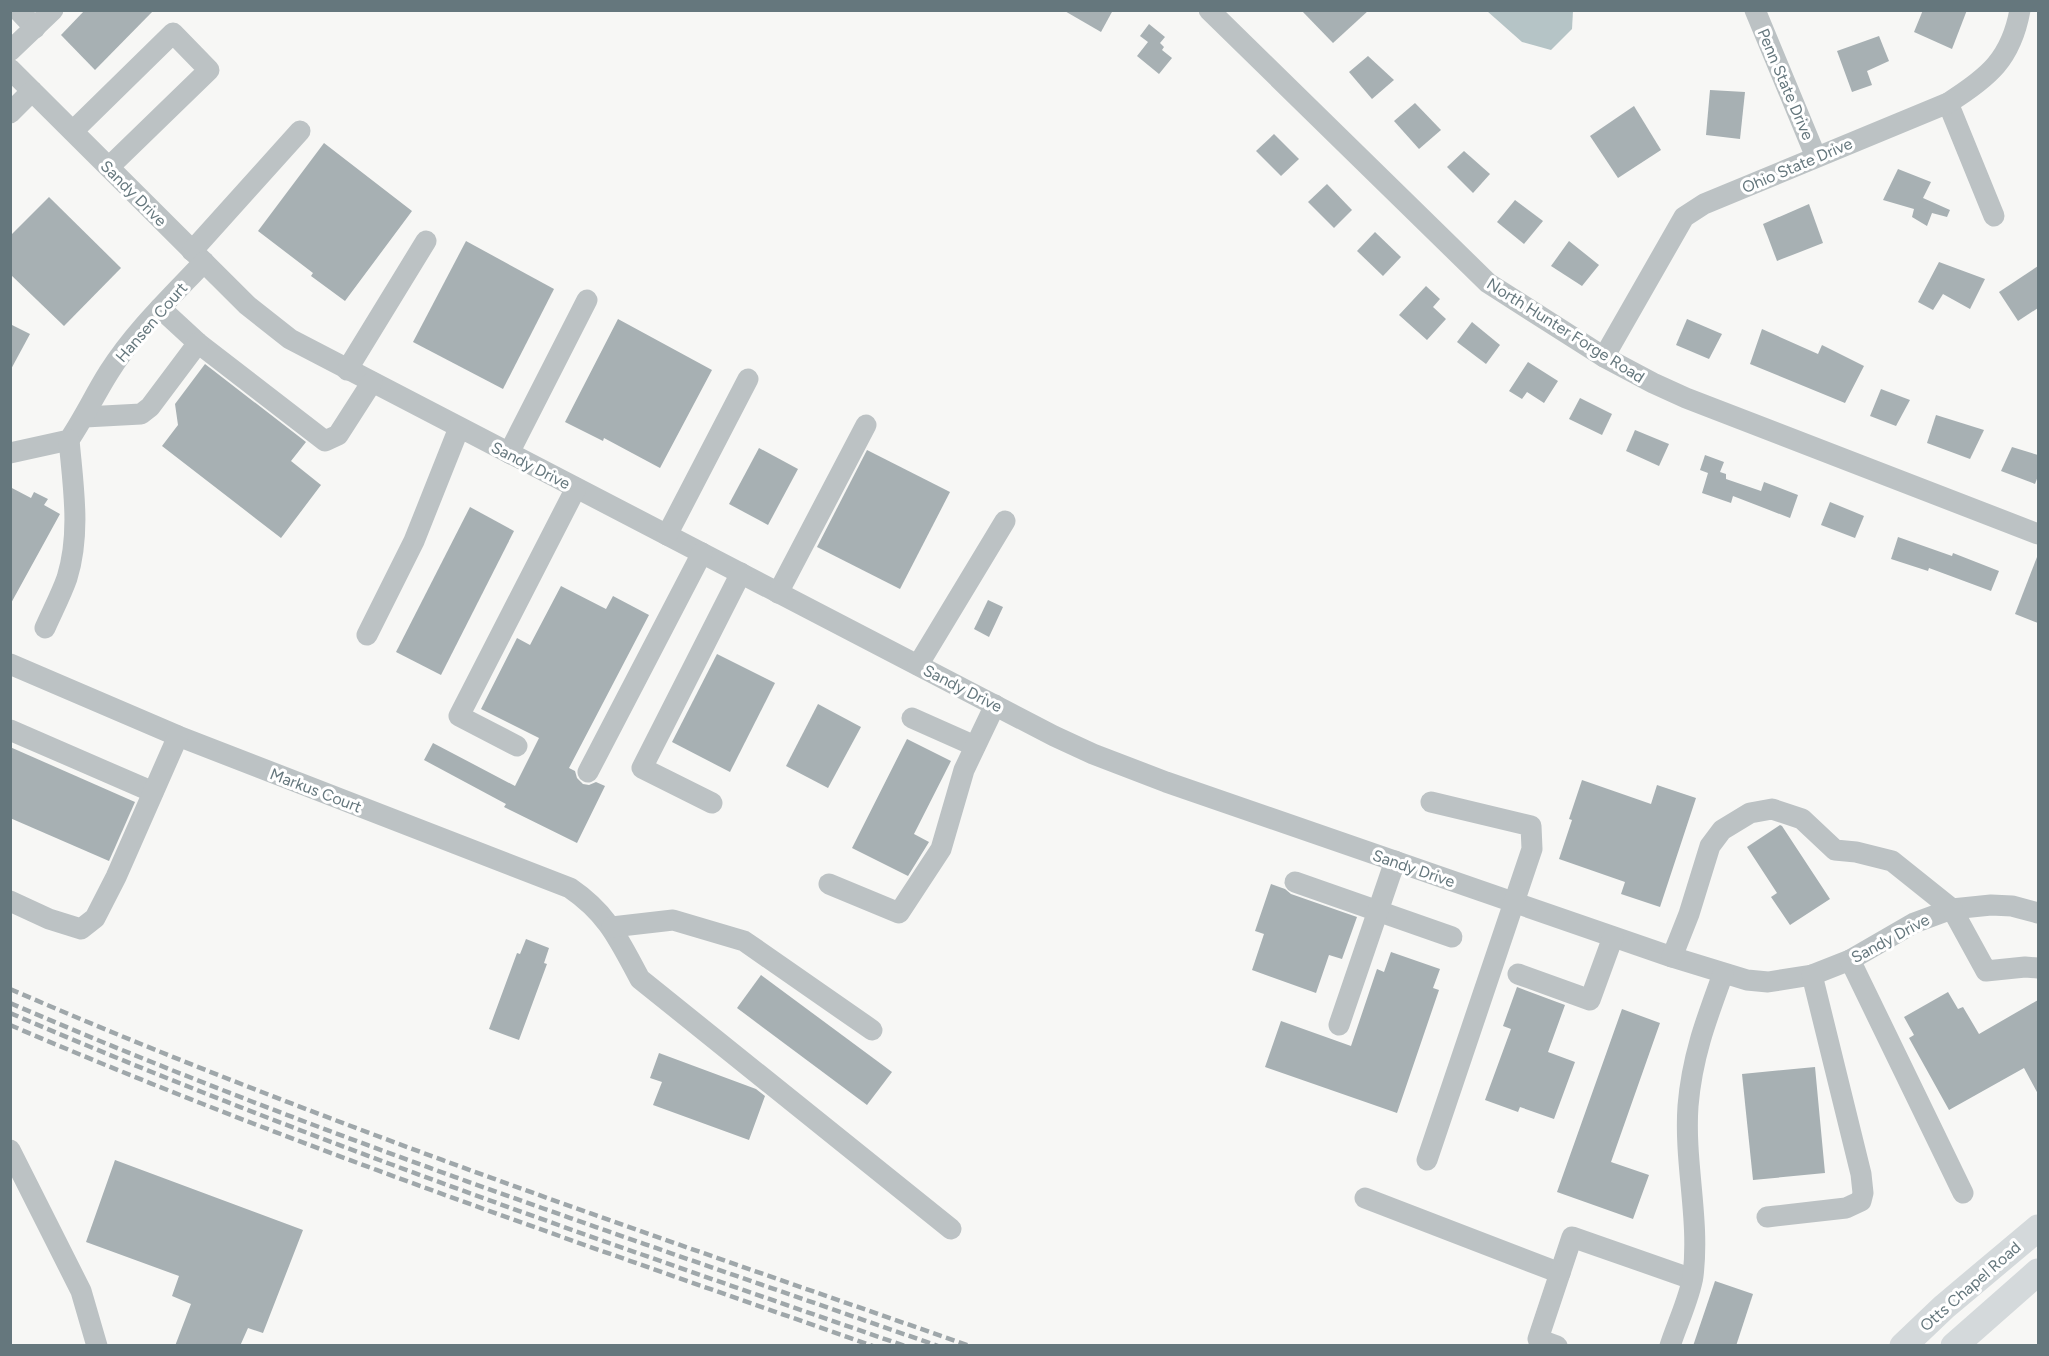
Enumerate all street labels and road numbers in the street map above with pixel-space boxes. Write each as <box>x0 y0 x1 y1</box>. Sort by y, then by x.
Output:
street label: Penn State Drive <box>1753 26 1818 143</box>
street label: Ohio State Drive <box>1739 134 1855 197</box>
street label: Sandy Drive <box>97 156 171 231</box>
street label: North Hunter Forge Road <box>1483 274 1648 387</box>
street label: Hansen Court <box>112 279 191 366</box>
street label: Sandy Drive <box>488 438 573 493</box>
street label: Sandy Drive <box>920 661 1005 716</box>
street label: Markus Court <box>267 764 364 817</box>
street label: Sandy Drive <box>1370 846 1458 891</box>
street label: Sandy Drive <box>1848 910 1933 967</box>
street label: Otts Chapel Road <box>1916 1238 2025 1335</box>

